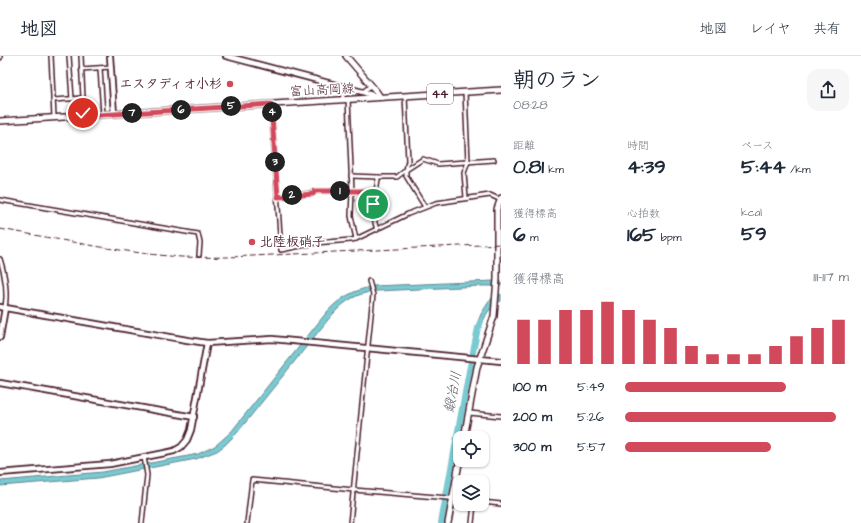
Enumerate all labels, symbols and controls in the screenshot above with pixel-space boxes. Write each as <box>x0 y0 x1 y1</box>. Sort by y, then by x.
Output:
text: 地図 <box>20 16 58 43</box>
text: 地図 <box>700 19 728 39</box>
text: レイヤ <box>750 19 791 39</box>
text: 共有 <box>813 19 841 39</box>
text: 朝のラン <box>513 65 601 96</box>
button: share <box>807 69 849 111</box>
place label: エスタディオ小杉 <box>119 75 222 93</box>
marker: エスタディオ小杉 <box>225 79 235 89</box>
street label: 富山高岡線 <box>289 79 356 101</box>
road number: 44 <box>427 84 453 104</box>
pin <box>66 96 100 130</box>
pin: 5 <box>221 96 241 116</box>
text: 08:28 <box>513 96 548 114</box>
text: 5 <box>227 98 235 113</box>
pin: 6 <box>171 100 191 120</box>
icon: check <box>72 102 94 124</box>
text: 6 <box>178 102 184 117</box>
pin: 4 <box>262 102 282 122</box>
pin: 7 <box>122 103 142 123</box>
text: 4 <box>268 104 276 119</box>
text: 7 <box>129 105 135 120</box>
text: 距離 <box>513 138 535 153</box>
text: 時間 <box>627 138 649 153</box>
text: ペース <box>741 138 773 153</box>
pin: 3 <box>265 152 285 172</box>
text: 0.81 <box>513 153 544 181</box>
text: 4:39 <box>627 153 666 181</box>
text: 5:44 <box>741 153 786 181</box>
text: 3 <box>272 154 278 169</box>
text: km <box>544 162 564 177</box>
text: /km <box>786 162 810 177</box>
pin: 1 <box>330 181 350 201</box>
text: 1 <box>339 183 341 198</box>
pin: 2 <box>282 185 302 205</box>
text: 2 <box>289 187 295 202</box>
pin <box>356 187 390 221</box>
icon: arrive <box>362 193 384 215</box>
text: kcal <box>741 205 762 220</box>
text: 獲得標高 <box>513 206 557 221</box>
text: 心拍数 <box>627 206 660 221</box>
text: 59 <box>741 220 767 248</box>
text: 6 <box>513 221 526 249</box>
text: 165 <box>627 221 656 249</box>
text: m <box>526 230 539 245</box>
text: bpm <box>656 230 682 245</box>
place label: 北陸板硝子 <box>260 233 325 251</box>
marker: 北陸板硝子 <box>247 237 257 247</box>
text: 111–117 m <box>813 268 849 286</box>
text: 獲得標高 <box>513 270 565 288</box>
water label: 鍛冶川 <box>439 369 467 415</box>
text: 100 m <box>513 378 546 396</box>
text: 5:49 <box>577 378 605 396</box>
text: 200 m <box>513 408 552 426</box>
text: 5:26 <box>577 408 604 426</box>
map controls <box>453 431 489 511</box>
button: locate <box>453 431 489 467</box>
text: 300 m <box>513 438 551 456</box>
text: 5:57 <box>577 438 606 456</box>
button: layers <box>453 475 489 511</box>

